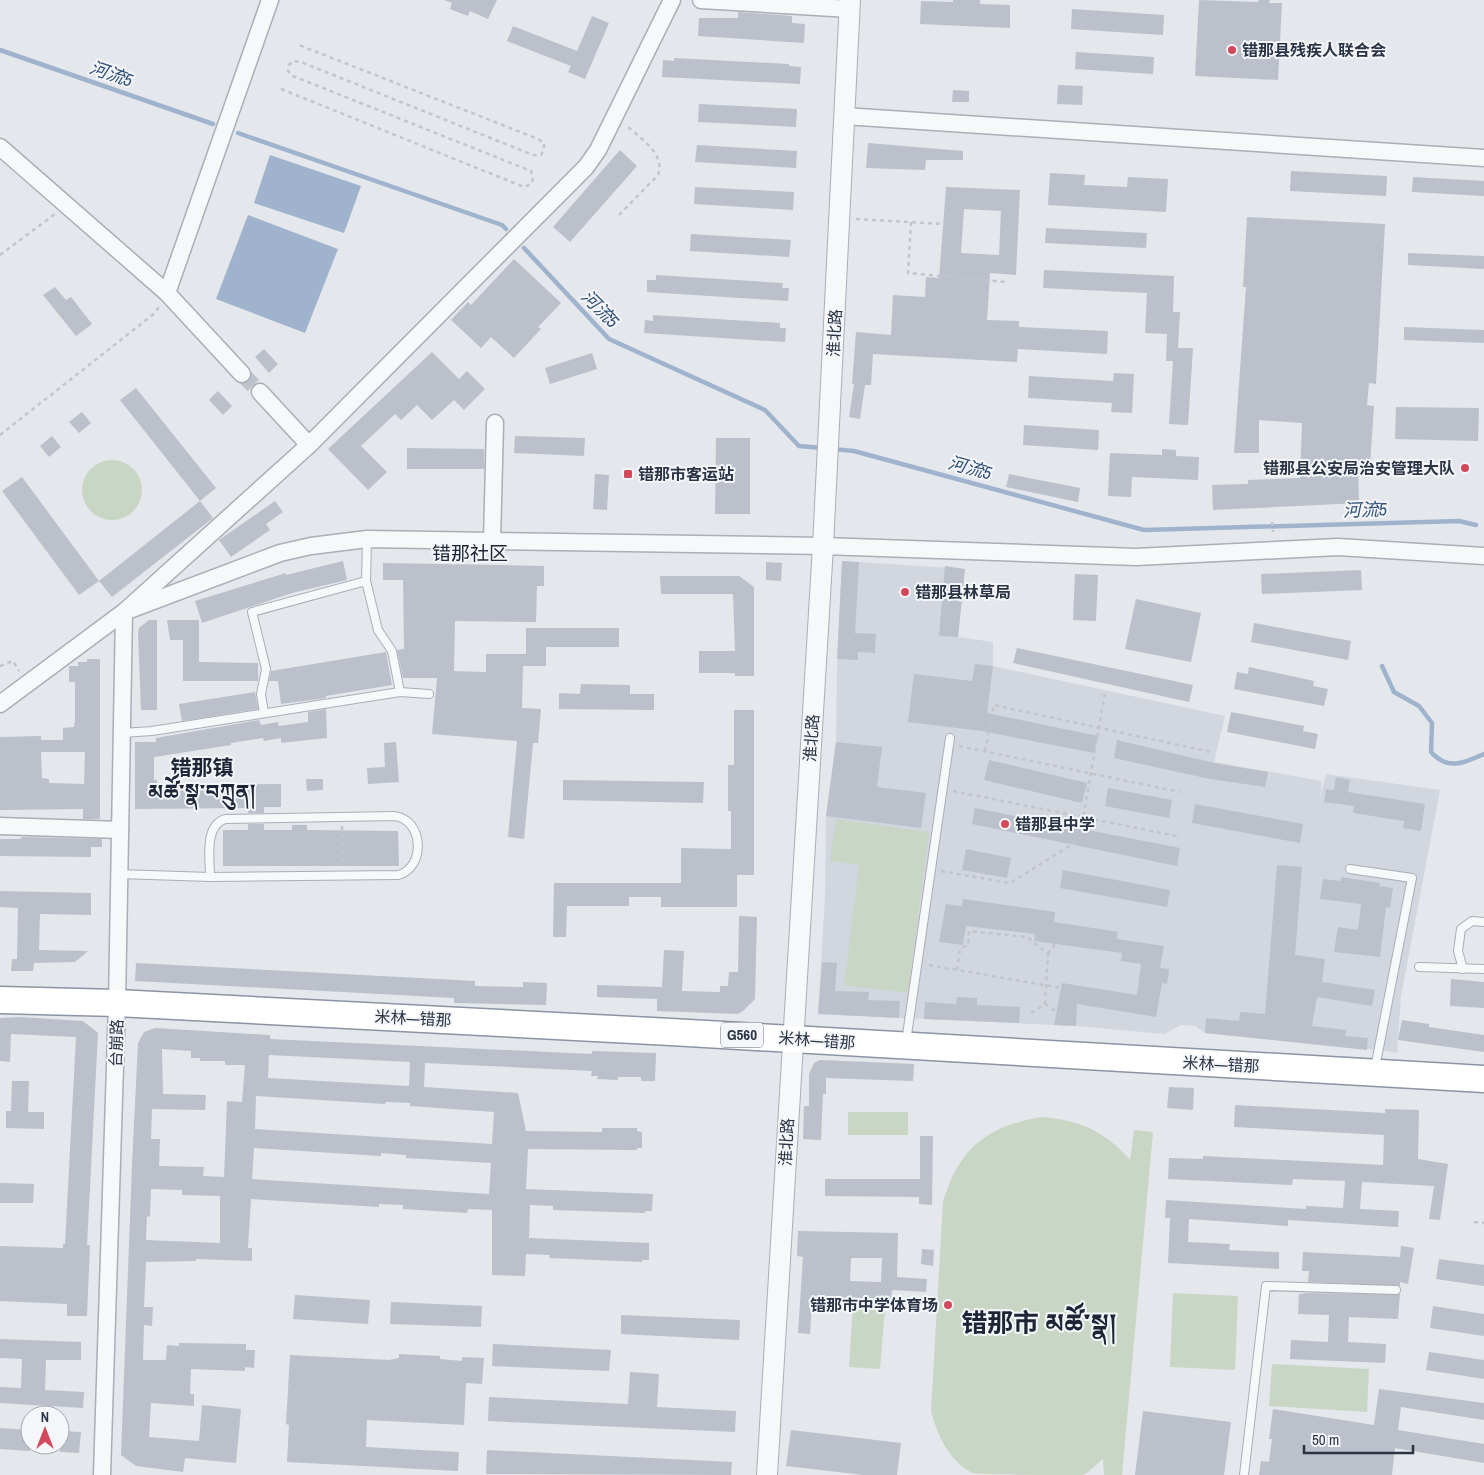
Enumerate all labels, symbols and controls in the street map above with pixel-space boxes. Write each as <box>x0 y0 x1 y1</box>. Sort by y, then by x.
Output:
place label: 错那县残疾人联合会 <box>1242 39 1386 61</box>
marker: 错那县残疾人联合会 <box>1226 44 1238 56</box>
water label: 河流5 <box>86 55 137 93</box>
water label: 河流5 <box>576 284 625 334</box>
street label: 淮北路 <box>822 308 846 358</box>
water label: 河流5 <box>946 450 995 486</box>
place label: 错那县公安局治安管理大队 <box>1263 457 1455 479</box>
marker: 错那县公安局治安管理大队 <box>1459 462 1471 474</box>
place label: 错那市客运站 <box>638 463 734 485</box>
marker: 错那市客运站 <box>622 468 634 480</box>
water label: 河流5 <box>1342 496 1388 523</box>
district label: 错那社区 <box>432 540 508 566</box>
place label: 错那县林草局 <box>915 581 1011 603</box>
marker: 错那县林草局 <box>899 586 911 598</box>
street label: 淮北路 <box>798 713 824 763</box>
district label: 错那镇 མཚོ་སྣ་བཀྲུན། <box>148 753 256 811</box>
place label: 错那县中学 <box>1015 813 1095 835</box>
marker: 错那县中学 <box>999 818 1011 830</box>
street label: 米林—错那 <box>374 1005 452 1031</box>
street label: 台崩路 <box>104 1019 128 1067</box>
road number: G560 <box>721 1022 763 1048</box>
street label: 米林—错那 <box>778 1026 856 1054</box>
street label: 米林—错那 <box>1182 1051 1260 1077</box>
street label: 淮北路 <box>774 1117 798 1167</box>
place label: 错那市中学体育场 <box>810 1294 938 1316</box>
marker: 错那市中学体育场 <box>942 1299 954 1311</box>
district label: 错那市 མཚོ་སྣ། <box>961 1302 1117 1346</box>
north arrow <box>20 1405 70 1455</box>
text: N <box>41 1408 49 1426</box>
scale bar <box>1304 1422 1413 1454</box>
text: 50 m <box>1312 1429 1339 1450</box>

